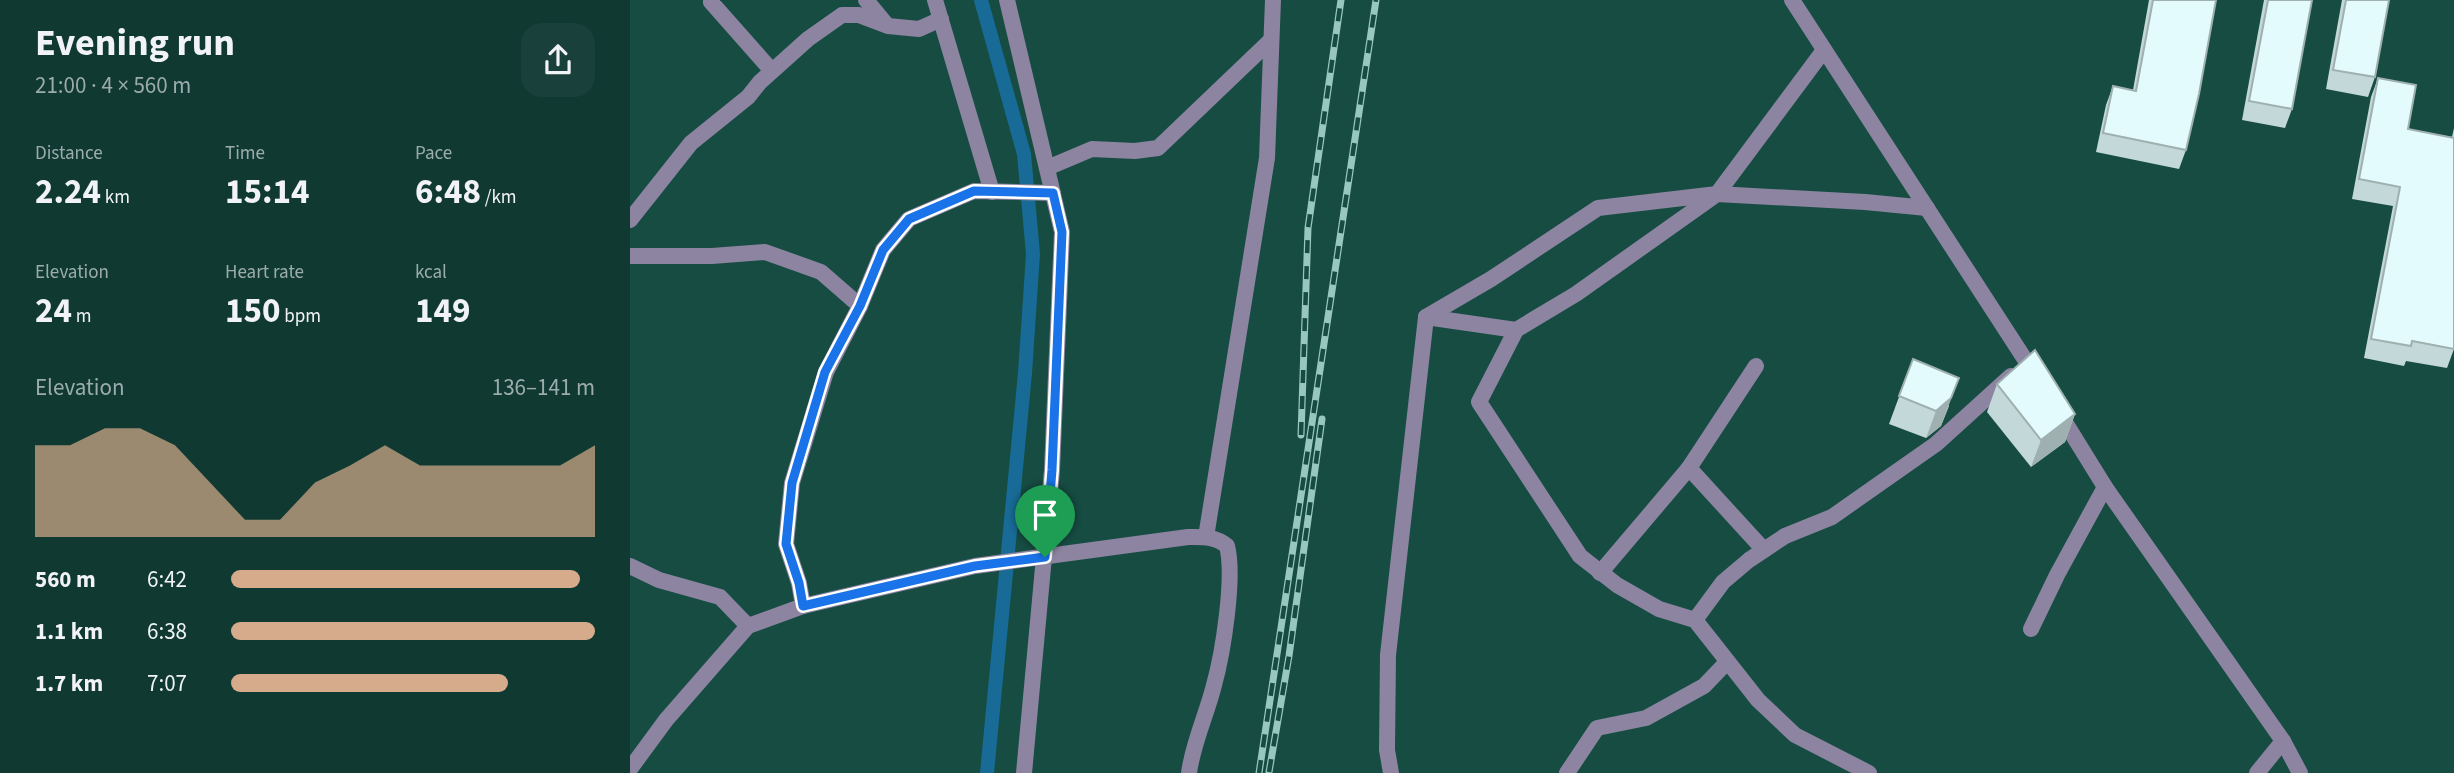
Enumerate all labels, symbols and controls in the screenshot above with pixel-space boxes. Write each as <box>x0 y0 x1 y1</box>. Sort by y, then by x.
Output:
text: Evening run <box>35 16 235 70</box>
button: share <box>521 23 595 97</box>
text: 21:00 · 4 × 560 m <box>35 69 191 102</box>
text: Distance <box>35 140 103 167</box>
text: Time <box>225 140 265 167</box>
text: Pace <box>415 140 452 167</box>
text: 2.24 <box>35 167 101 217</box>
text: 15:14 <box>225 167 309 217</box>
text: 6:48 <box>415 167 481 217</box>
text: km <box>101 184 130 211</box>
text: /km <box>481 184 517 211</box>
text: Elevation <box>35 259 109 286</box>
text: Heart rate <box>225 259 304 286</box>
text: kcal <box>415 259 447 286</box>
text: 24 <box>35 286 72 336</box>
text: 150 <box>225 286 280 336</box>
text: 149 <box>415 286 470 336</box>
text: m <box>72 303 92 330</box>
text: bpm <box>280 303 321 330</box>
text: Elevation <box>35 371 125 404</box>
text: 136–141 m <box>492 371 595 404</box>
pin <box>1015 485 1075 557</box>
icon: arrive <box>1026 496 1064 534</box>
text: 560 m <box>35 563 96 596</box>
text: 6:42 <box>147 563 187 596</box>
text: 1.1 km <box>35 615 103 648</box>
text: 6:38 <box>147 615 187 648</box>
text: 1.7 km <box>35 667 103 700</box>
text: 7:07 <box>147 667 187 700</box>

